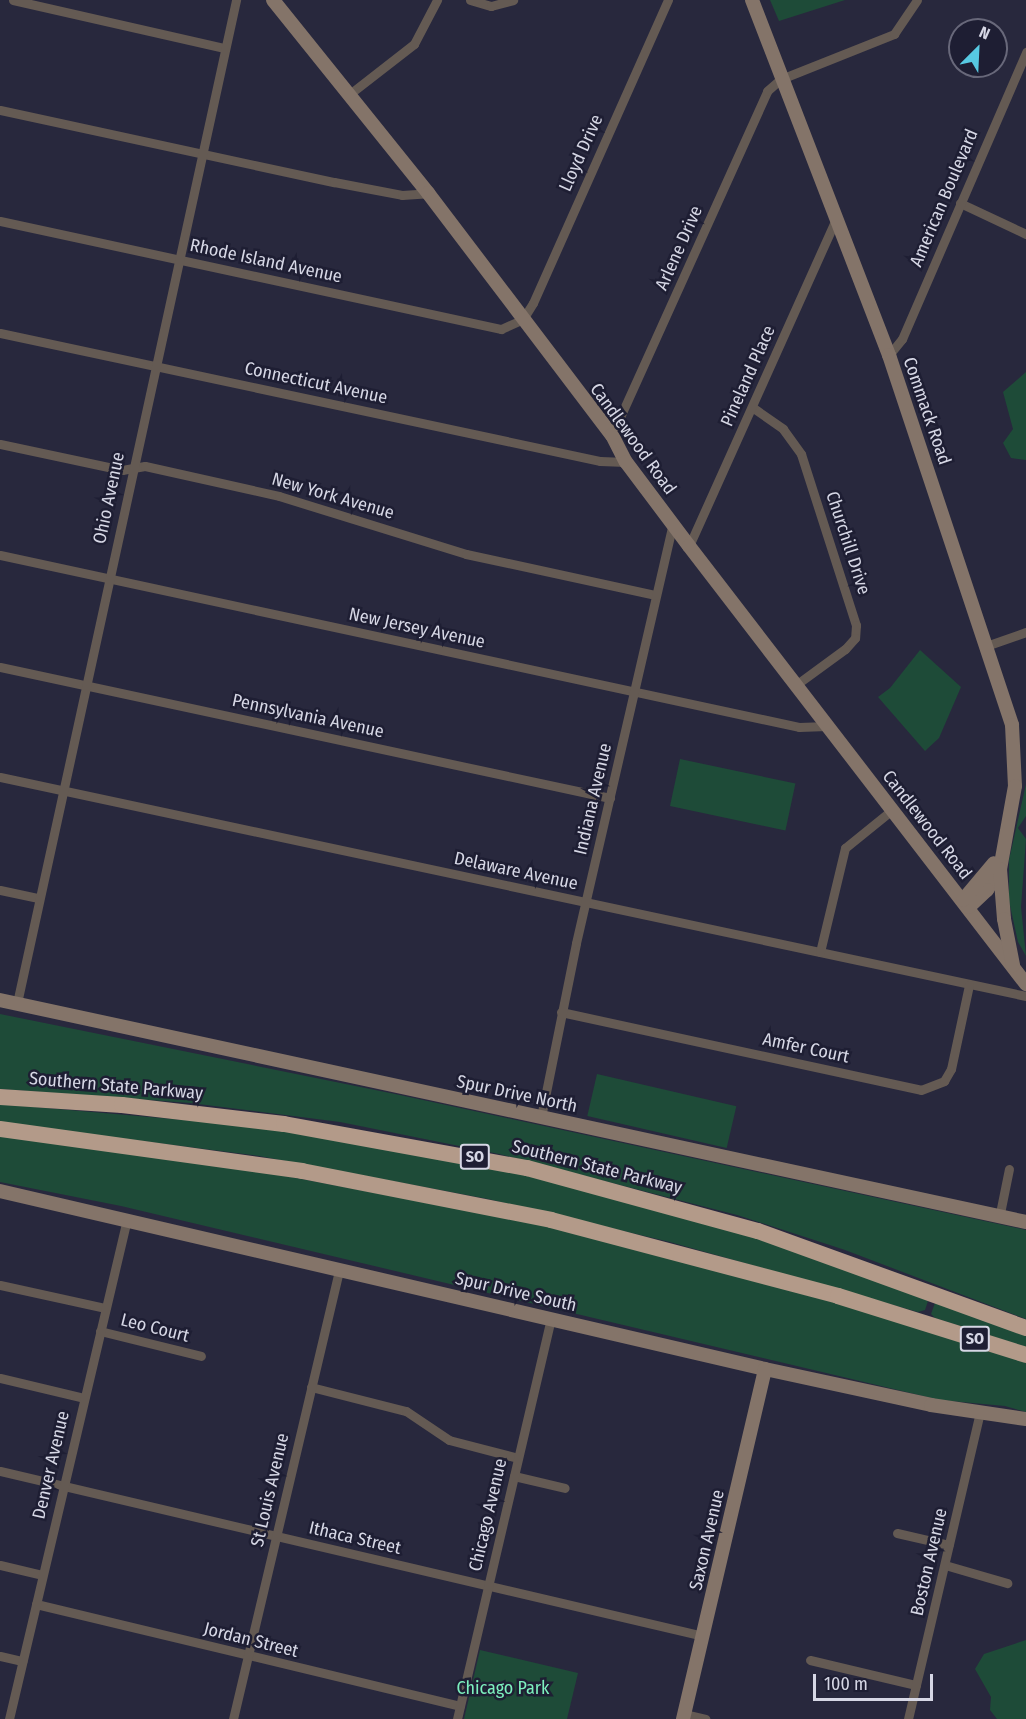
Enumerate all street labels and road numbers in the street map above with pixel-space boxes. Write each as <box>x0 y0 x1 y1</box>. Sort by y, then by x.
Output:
street label: Lloyd Drive <box>555 111 607 195</box>
street label: American Boulevard <box>905 126 983 270</box>
street label: Arlene Drive <box>651 202 707 294</box>
street label: Rhode Island Avenue <box>188 234 344 288</box>
street label: Pineland Place <box>716 322 780 430</box>
street label: Commack Road <box>898 354 956 468</box>
street label: Connecticut Avenue <box>243 357 389 409</box>
street label: Candlewood Road <box>585 379 681 499</box>
street label: Ohio Avenue <box>89 450 129 546</box>
street label: New York Avenue <box>269 468 397 524</box>
street label: Churchill Drive <box>821 489 875 597</box>
street label: New Jersey Avenue <box>347 603 487 653</box>
street label: Pennsylvania Avenue <box>230 689 386 743</box>
street label: Indiana Avenue <box>570 741 616 857</box>
street label: Candlewood Road <box>878 766 976 884</box>
street label: Delaware Avenue <box>452 847 580 895</box>
street label: Amfer Court <box>761 1028 851 1068</box>
street label: Southern State Parkway <box>28 1068 204 1104</box>
street label: Spur Drive North <box>455 1071 579 1117</box>
street label: Southern State Parkway <box>510 1135 684 1199</box>
road number: SO <box>458 1144 492 1170</box>
street label: Spur Drive South <box>453 1268 579 1316</box>
street label: Leo Court <box>118 1309 192 1347</box>
road number: SO <box>958 1326 992 1352</box>
street label: Denver Avenue <box>28 1409 74 1521</box>
street label: St Louis Avenue <box>246 1431 294 1549</box>
street label: Chicago Avenue <box>465 1456 511 1574</box>
street label: Saxon Avenue <box>685 1488 729 1592</box>
street label: Boston Avenue <box>906 1506 952 1618</box>
street label: Ithaca Street <box>307 1517 403 1559</box>
street label: Jordan Street <box>202 1618 300 1662</box>

